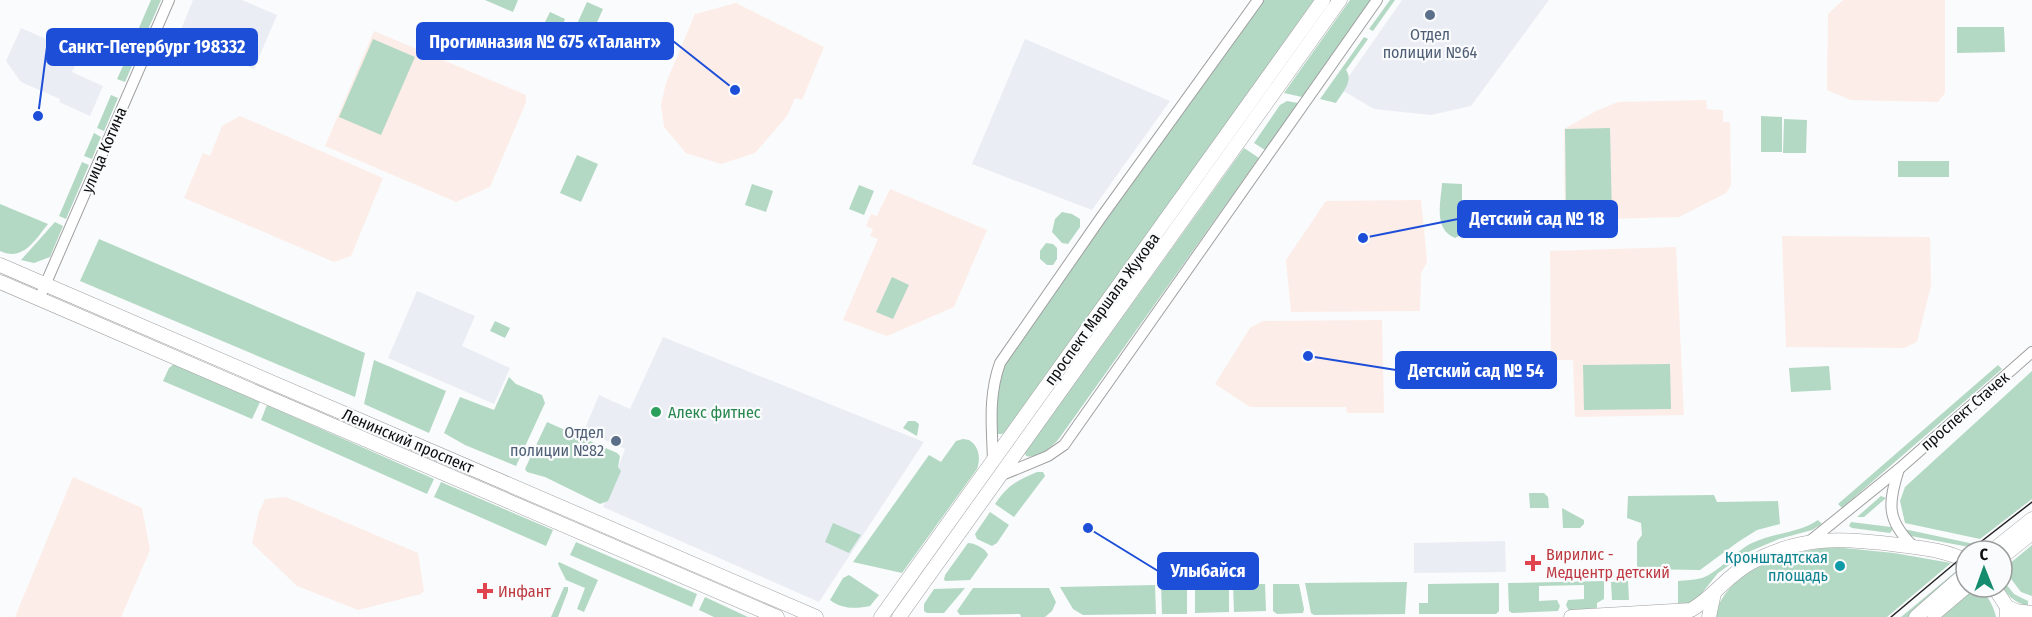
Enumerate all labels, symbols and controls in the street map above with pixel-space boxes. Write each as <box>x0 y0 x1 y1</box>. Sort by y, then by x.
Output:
marker: Отдел полиции №64 <box>1423 8 1437 22</box>
callout: Прогимназия № 675 «Талант» <box>417 23 673 59</box>
place label: Отдел полиции №64 <box>1383 25 1478 62</box>
callout: Санкт-Петербург 198332 <box>47 29 257 65</box>
text: Прогимназия № 675 «Талант» <box>429 31 661 53</box>
text: Санкт-Петербург 198332 <box>59 36 245 58</box>
street label: улица Котина <box>77 104 131 196</box>
callout: Детский сад № 18 <box>1458 201 1617 237</box>
text: Детский сад № 18 <box>1468 208 1605 230</box>
street label: проспект Маршала Жукова <box>1040 229 1164 389</box>
callout: Детский сад № 54 <box>1396 352 1556 388</box>
text: Детский сад № 54 <box>1407 360 1544 382</box>
street label: проспект Стачек <box>1917 367 2013 455</box>
place label: Алекс фитнес <box>668 403 761 422</box>
street label: Ленинский проспект <box>339 405 477 477</box>
marker: Алекс фитнес <box>649 405 663 419</box>
place label: Отдел полиции №82 <box>510 423 604 460</box>
marker: Отдел полиции №82 <box>609 434 623 448</box>
north arrow <box>1954 539 2014 599</box>
place label: Вирилис - Медцентр детский <box>1546 545 1670 582</box>
text: С <box>1979 545 1989 564</box>
place label: Кронштадтская площадь <box>1725 548 1828 585</box>
callout: Улыбайся <box>1158 553 1258 589</box>
marker: Вирилис - Медцентр детский <box>1524 554 1542 572</box>
marker: Кронштадтская площадь <box>1833 559 1847 573</box>
text: Улыбайся <box>1169 560 1246 582</box>
marker: Инфант <box>476 582 494 600</box>
place label: Инфант <box>498 582 551 601</box>

